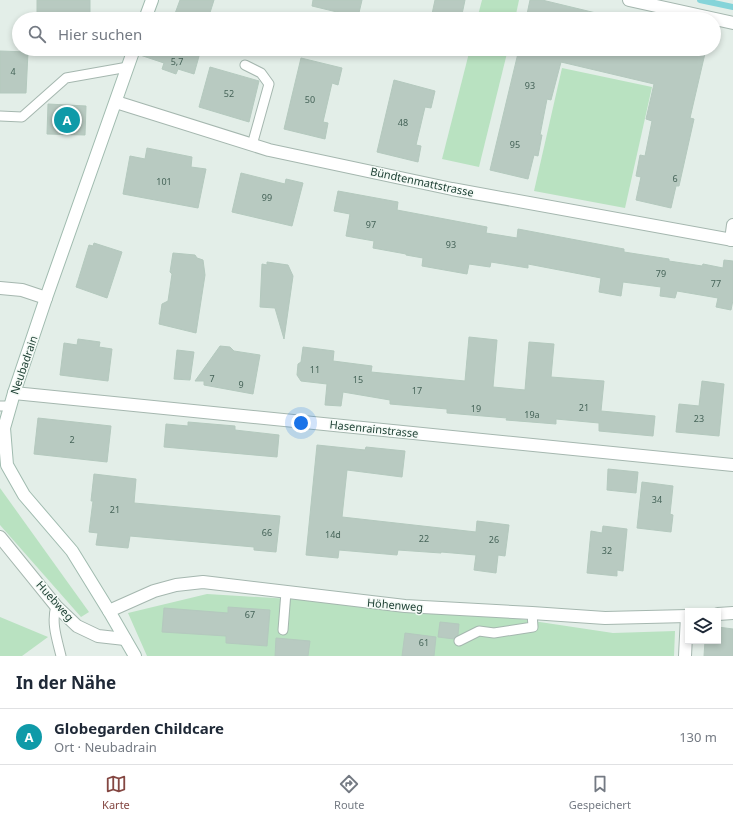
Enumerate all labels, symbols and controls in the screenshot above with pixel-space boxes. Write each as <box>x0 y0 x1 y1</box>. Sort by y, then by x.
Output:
search box <box>12 12 721 56</box>
icon: search <box>26 23 48 45</box>
text: Hier suchen <box>58 24 142 44</box>
house number: 5,7 <box>171 55 183 68</box>
house number: 4 <box>10 65 16 78</box>
house number: 93 <box>525 79 535 92</box>
house number: 52 <box>224 87 234 100</box>
house number: 50 <box>305 93 315 106</box>
pin: A <box>54 105 80 135</box>
house number: 48 <box>398 116 408 129</box>
house number: 95 <box>510 138 520 151</box>
street label: Bündtenmattstrasse <box>369 163 475 200</box>
house number: 6 <box>672 172 678 185</box>
house number: 101 <box>156 175 172 188</box>
house number: 99 <box>262 191 272 204</box>
house number: 97 <box>366 218 376 231</box>
house number: 93 <box>446 238 456 251</box>
house number: 79 <box>656 267 666 280</box>
house number: 77 <box>711 277 721 290</box>
street label: Neubadrain <box>6 333 41 396</box>
house number: 11 <box>310 363 320 376</box>
house number: 7 <box>209 372 215 385</box>
house number: 15 <box>353 373 363 386</box>
house number: 9 <box>238 378 244 391</box>
house number: 17 <box>412 384 422 397</box>
house number: 21 <box>579 401 589 414</box>
house number: 19 <box>471 402 481 415</box>
house number: 19a <box>524 408 540 421</box>
house number: 23 <box>694 412 704 425</box>
your location <box>291 413 311 433</box>
street label: Hasenrainstrasse <box>329 416 419 441</box>
house number: 2 <box>69 433 75 446</box>
house number: 34 <box>652 493 662 506</box>
house number: 21 <box>110 503 120 516</box>
house number: 66 <box>262 526 272 539</box>
house number: 14d <box>325 528 341 541</box>
house number: 22 <box>419 532 429 545</box>
house number: 26 <box>489 533 499 546</box>
house number: 32 <box>602 544 612 557</box>
street label: Huebweg <box>33 577 77 624</box>
street label: Höhenweg <box>366 595 424 614</box>
house number: 67 <box>245 608 255 621</box>
map controls <box>685 608 721 644</box>
button: layers <box>685 608 721 644</box>
house number: 61 <box>419 636 429 649</box>
text: In der Nähe <box>16 671 116 694</box>
text: Globegarden Childcare <box>54 718 224 738</box>
text: A <box>25 728 34 746</box>
text: 130 m <box>679 728 717 746</box>
text: Ort · Neubadrain <box>54 738 157 756</box>
tab: Karte <box>102 773 130 812</box>
tab: Route <box>334 773 365 812</box>
tab: Gespeichert <box>569 773 631 812</box>

